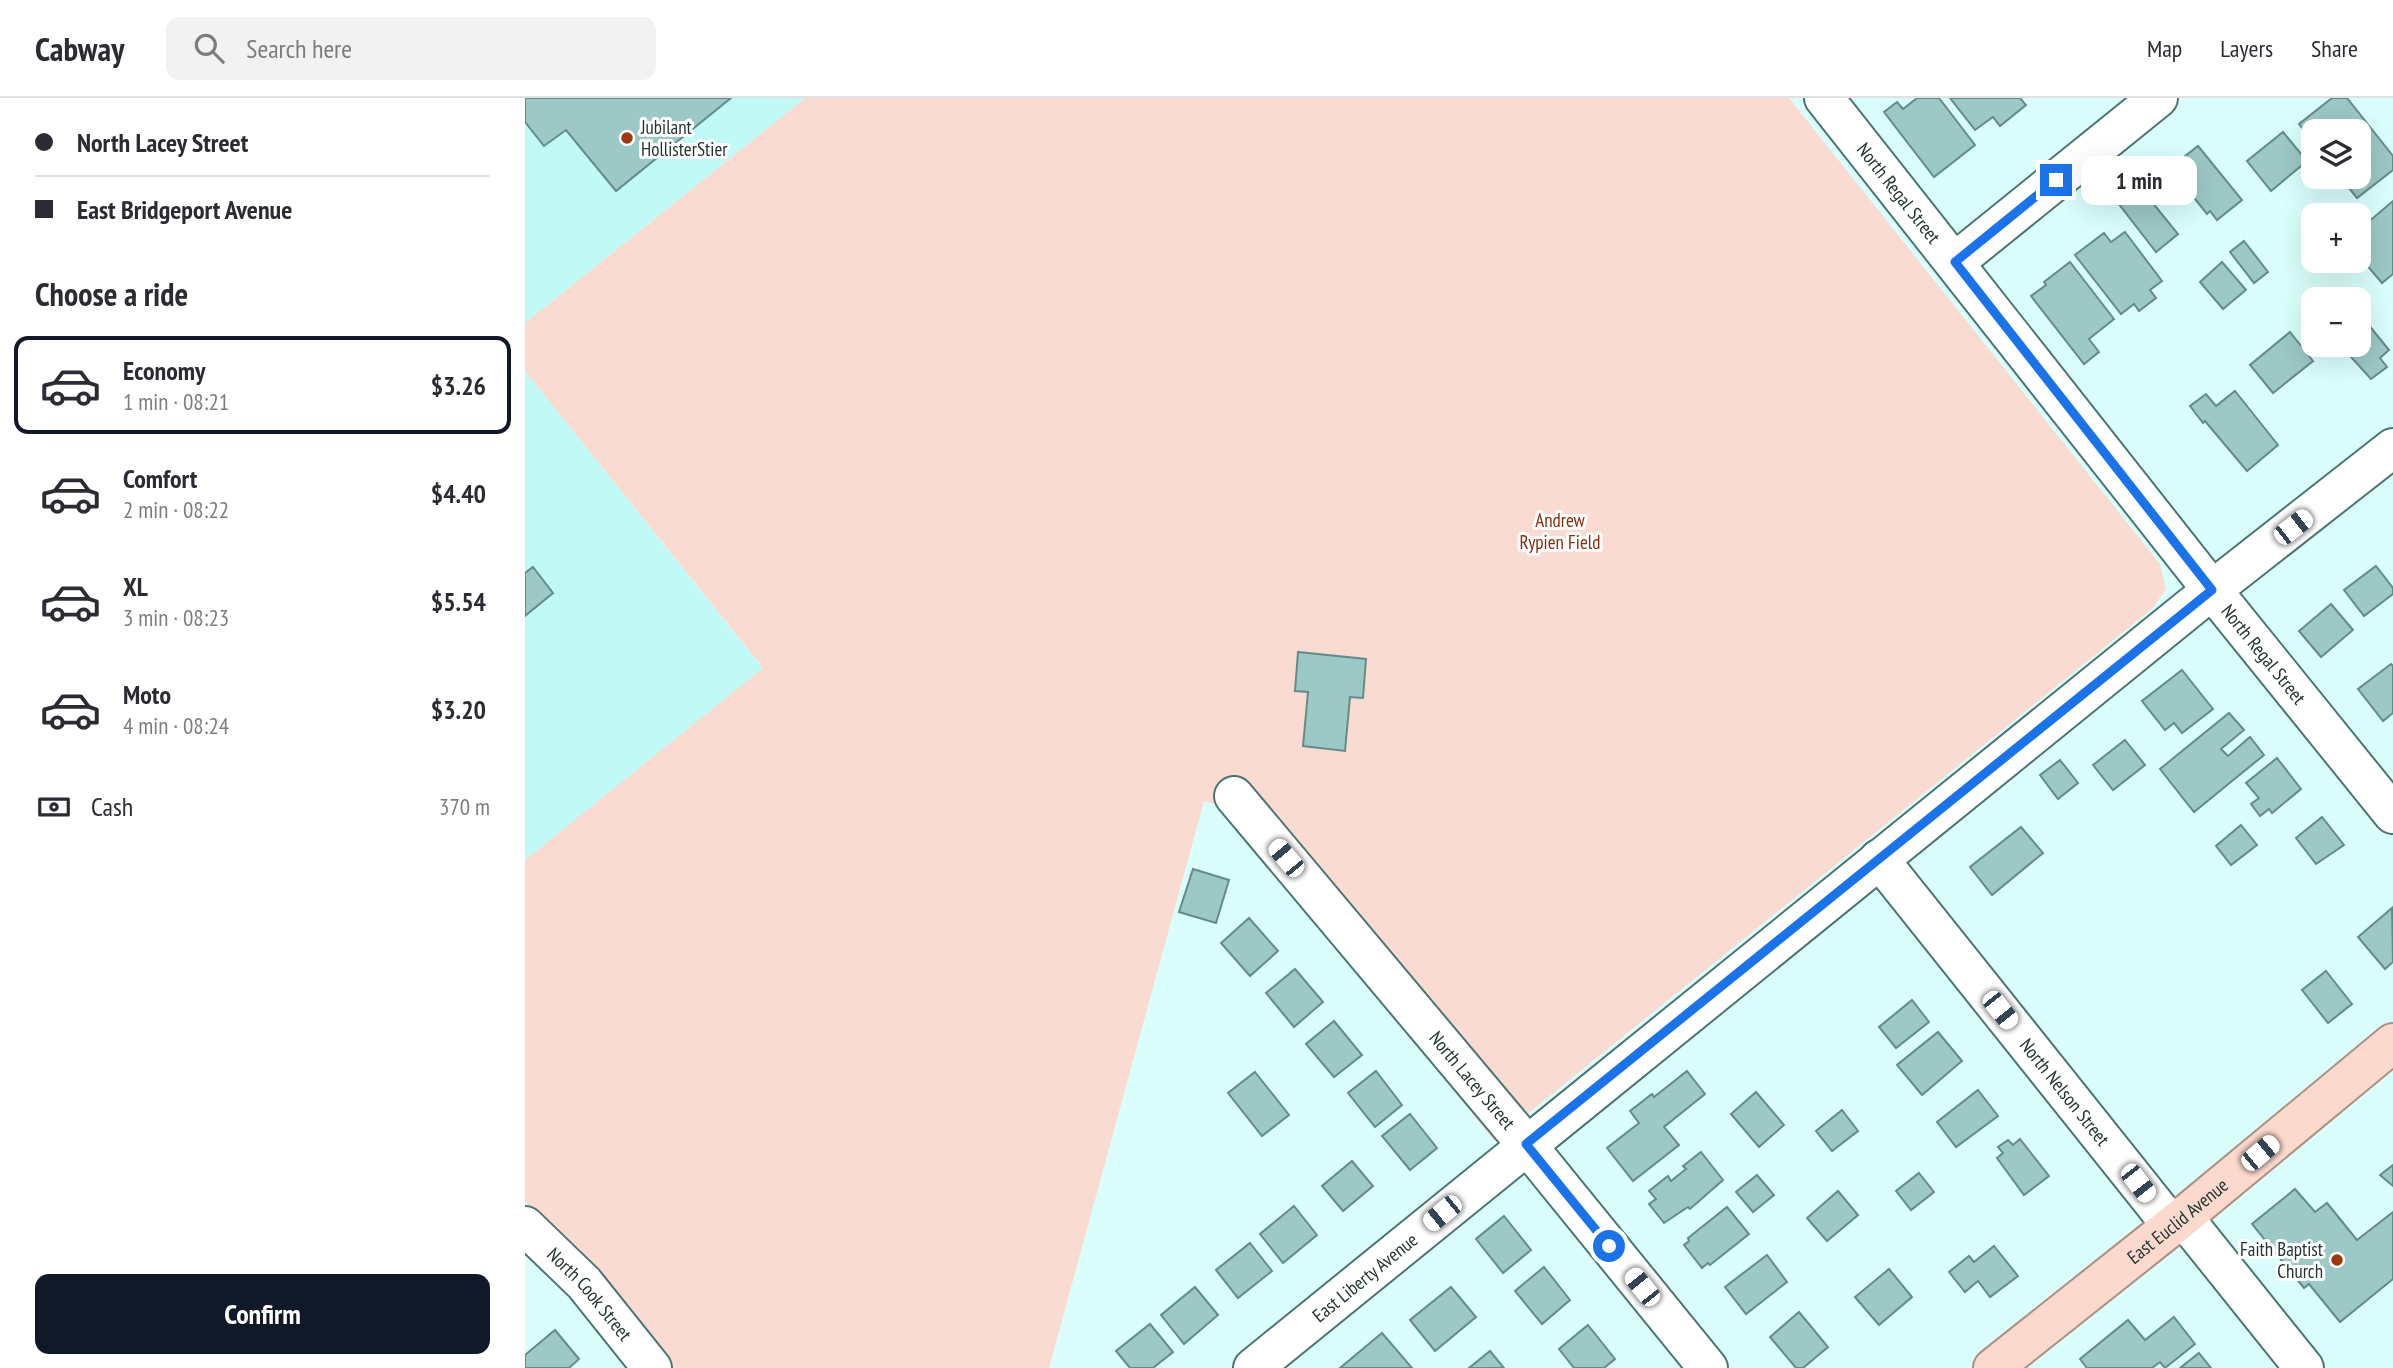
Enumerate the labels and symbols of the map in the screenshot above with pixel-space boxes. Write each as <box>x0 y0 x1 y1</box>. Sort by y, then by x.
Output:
place label: Jubilant HollisterStier <box>640 115 728 161</box>
marker: Jubilant HollisterStier <box>619 130 635 146</box>
street label: North Regal Street <box>1852 138 1946 249</box>
callout: 1 min <box>2081 155 2196 204</box>
route end <box>2040 164 2072 196</box>
car <box>2270 506 2317 548</box>
park label: Andrew Rypien Field <box>1520 508 1600 554</box>
street label: North Regal Street <box>2216 599 2312 710</box>
car <box>1265 835 1308 881</box>
car <box>1979 987 2022 1033</box>
street label: North Lacey Street <box>1424 1026 1521 1135</box>
street label: North Nelson Street <box>2015 1033 2116 1151</box>
car <box>2238 1131 2283 1175</box>
car <box>2117 1160 2160 1206</box>
street label: East Euclid Avenue <box>2122 1173 2233 1269</box>
car <box>1420 1192 1465 1234</box>
street label: East Liberty Avenue <box>1307 1227 1422 1327</box>
route start <box>1593 1230 1625 1262</box>
place label: Faith Baptist Church <box>2240 1237 2324 1283</box>
street label: North Cook Street <box>542 1242 638 1346</box>
marker: Faith Baptist Church <box>2329 1252 2345 1268</box>
car <box>1621 1264 1664 1310</box>

